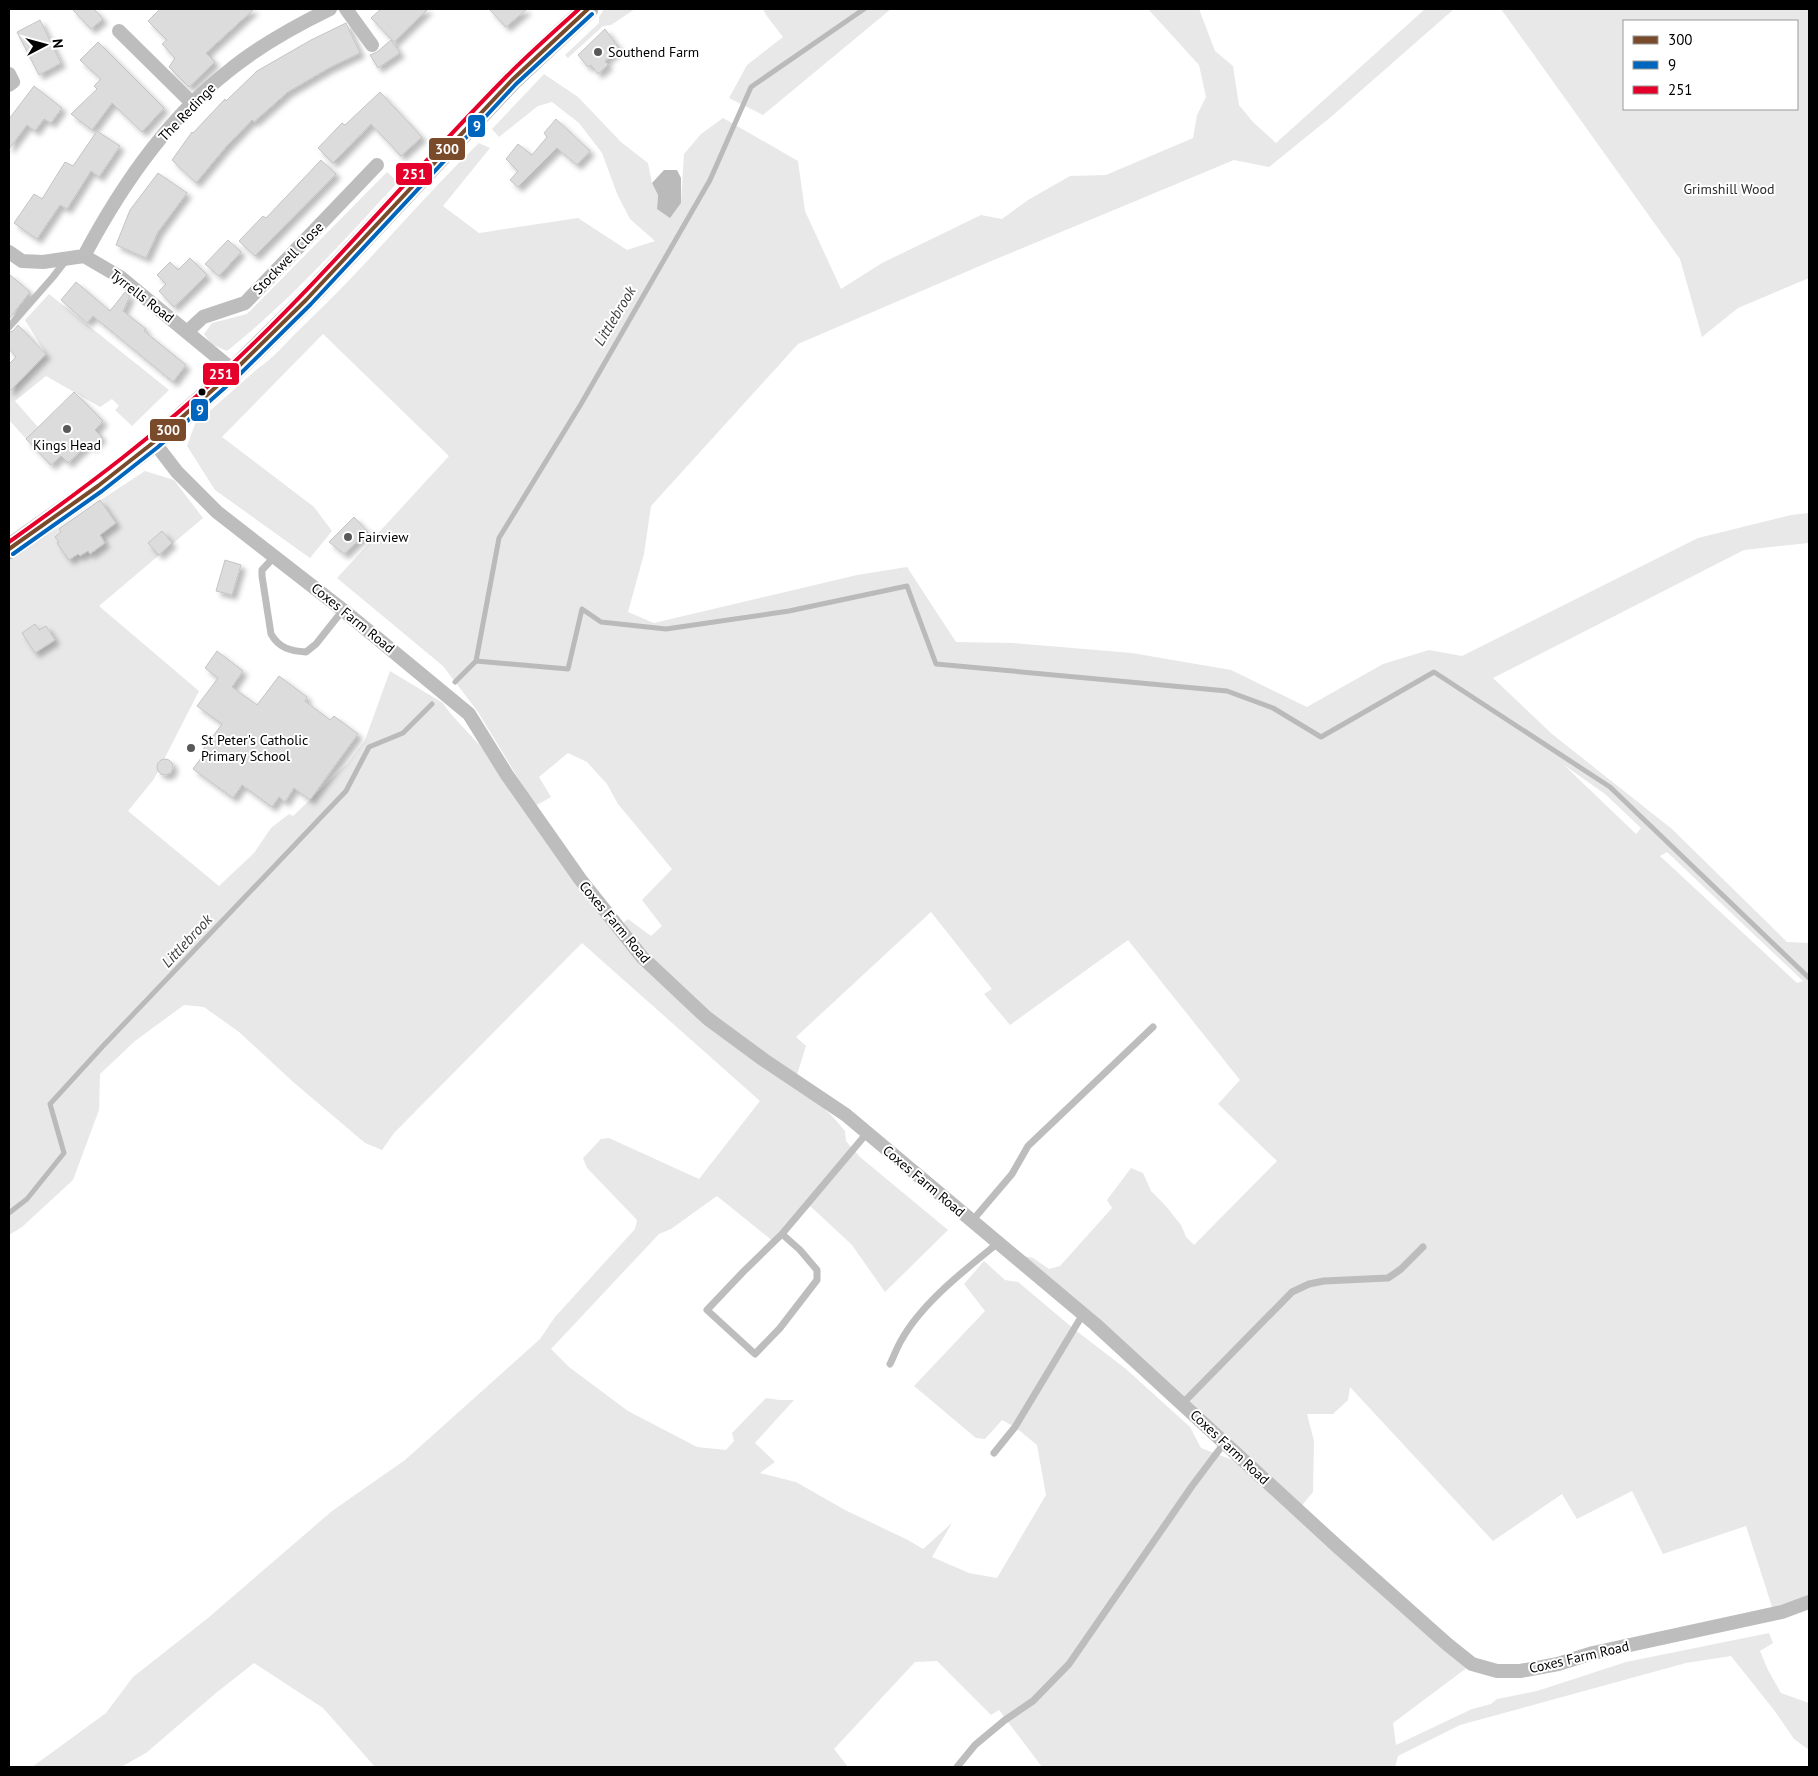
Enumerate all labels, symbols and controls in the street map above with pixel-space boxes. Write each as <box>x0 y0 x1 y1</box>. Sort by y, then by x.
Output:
north arrow <box>20 20 70 70</box>
legend <box>1623 20 1798 110</box>
text: 300 <box>1668 30 1693 49</box>
text: N <box>48 38 67 49</box>
place label: Southend Farm <box>608 43 699 61</box>
marker: Southend Farm <box>592 46 604 58</box>
text: 9 <box>1668 55 1676 74</box>
street label: The Redinge <box>155 79 219 145</box>
text: 251 <box>1668 80 1693 99</box>
line badge: 9 <box>467 114 486 138</box>
text: 9 <box>473 117 481 135</box>
line badge: 300 <box>428 137 466 161</box>
text: 300 <box>435 140 459 158</box>
line badge: 251 <box>395 162 433 186</box>
text: 251 <box>402 165 426 183</box>
park label: Grimshill Wood <box>1684 180 1774 198</box>
street label: Stockwell Close <box>249 218 327 298</box>
street label: Tyrrells Road <box>106 265 178 327</box>
water label: Littlebrook <box>589 281 640 349</box>
line badge: 251 <box>202 362 240 386</box>
text: 251 <box>209 365 233 383</box>
unlabelled marker <box>197 387 207 397</box>
line badge: 9 <box>190 398 209 422</box>
text: 9 <box>196 401 204 419</box>
line badge: 300 <box>149 418 187 442</box>
text: 300 <box>156 421 180 439</box>
marker: Kings Head <box>61 423 73 435</box>
place label: Kings Head <box>33 436 101 454</box>
place label: Fairview <box>358 528 409 546</box>
marker: Fairview <box>342 531 354 543</box>
street label: Coxes Farm Road <box>308 579 398 657</box>
place label: St Peter's Catholic Primary School <box>201 731 308 765</box>
marker: St Peter's Catholic Primary School <box>185 742 197 754</box>
street label: Coxes Farm Road <box>575 877 655 967</box>
water label: Littlebrook <box>157 909 217 971</box>
street label: Coxes Farm Road <box>879 1141 969 1221</box>
street label: Coxes Farm Road <box>1187 1406 1273 1488</box>
street label: Coxes Farm Road <box>1527 1637 1631 1677</box>

